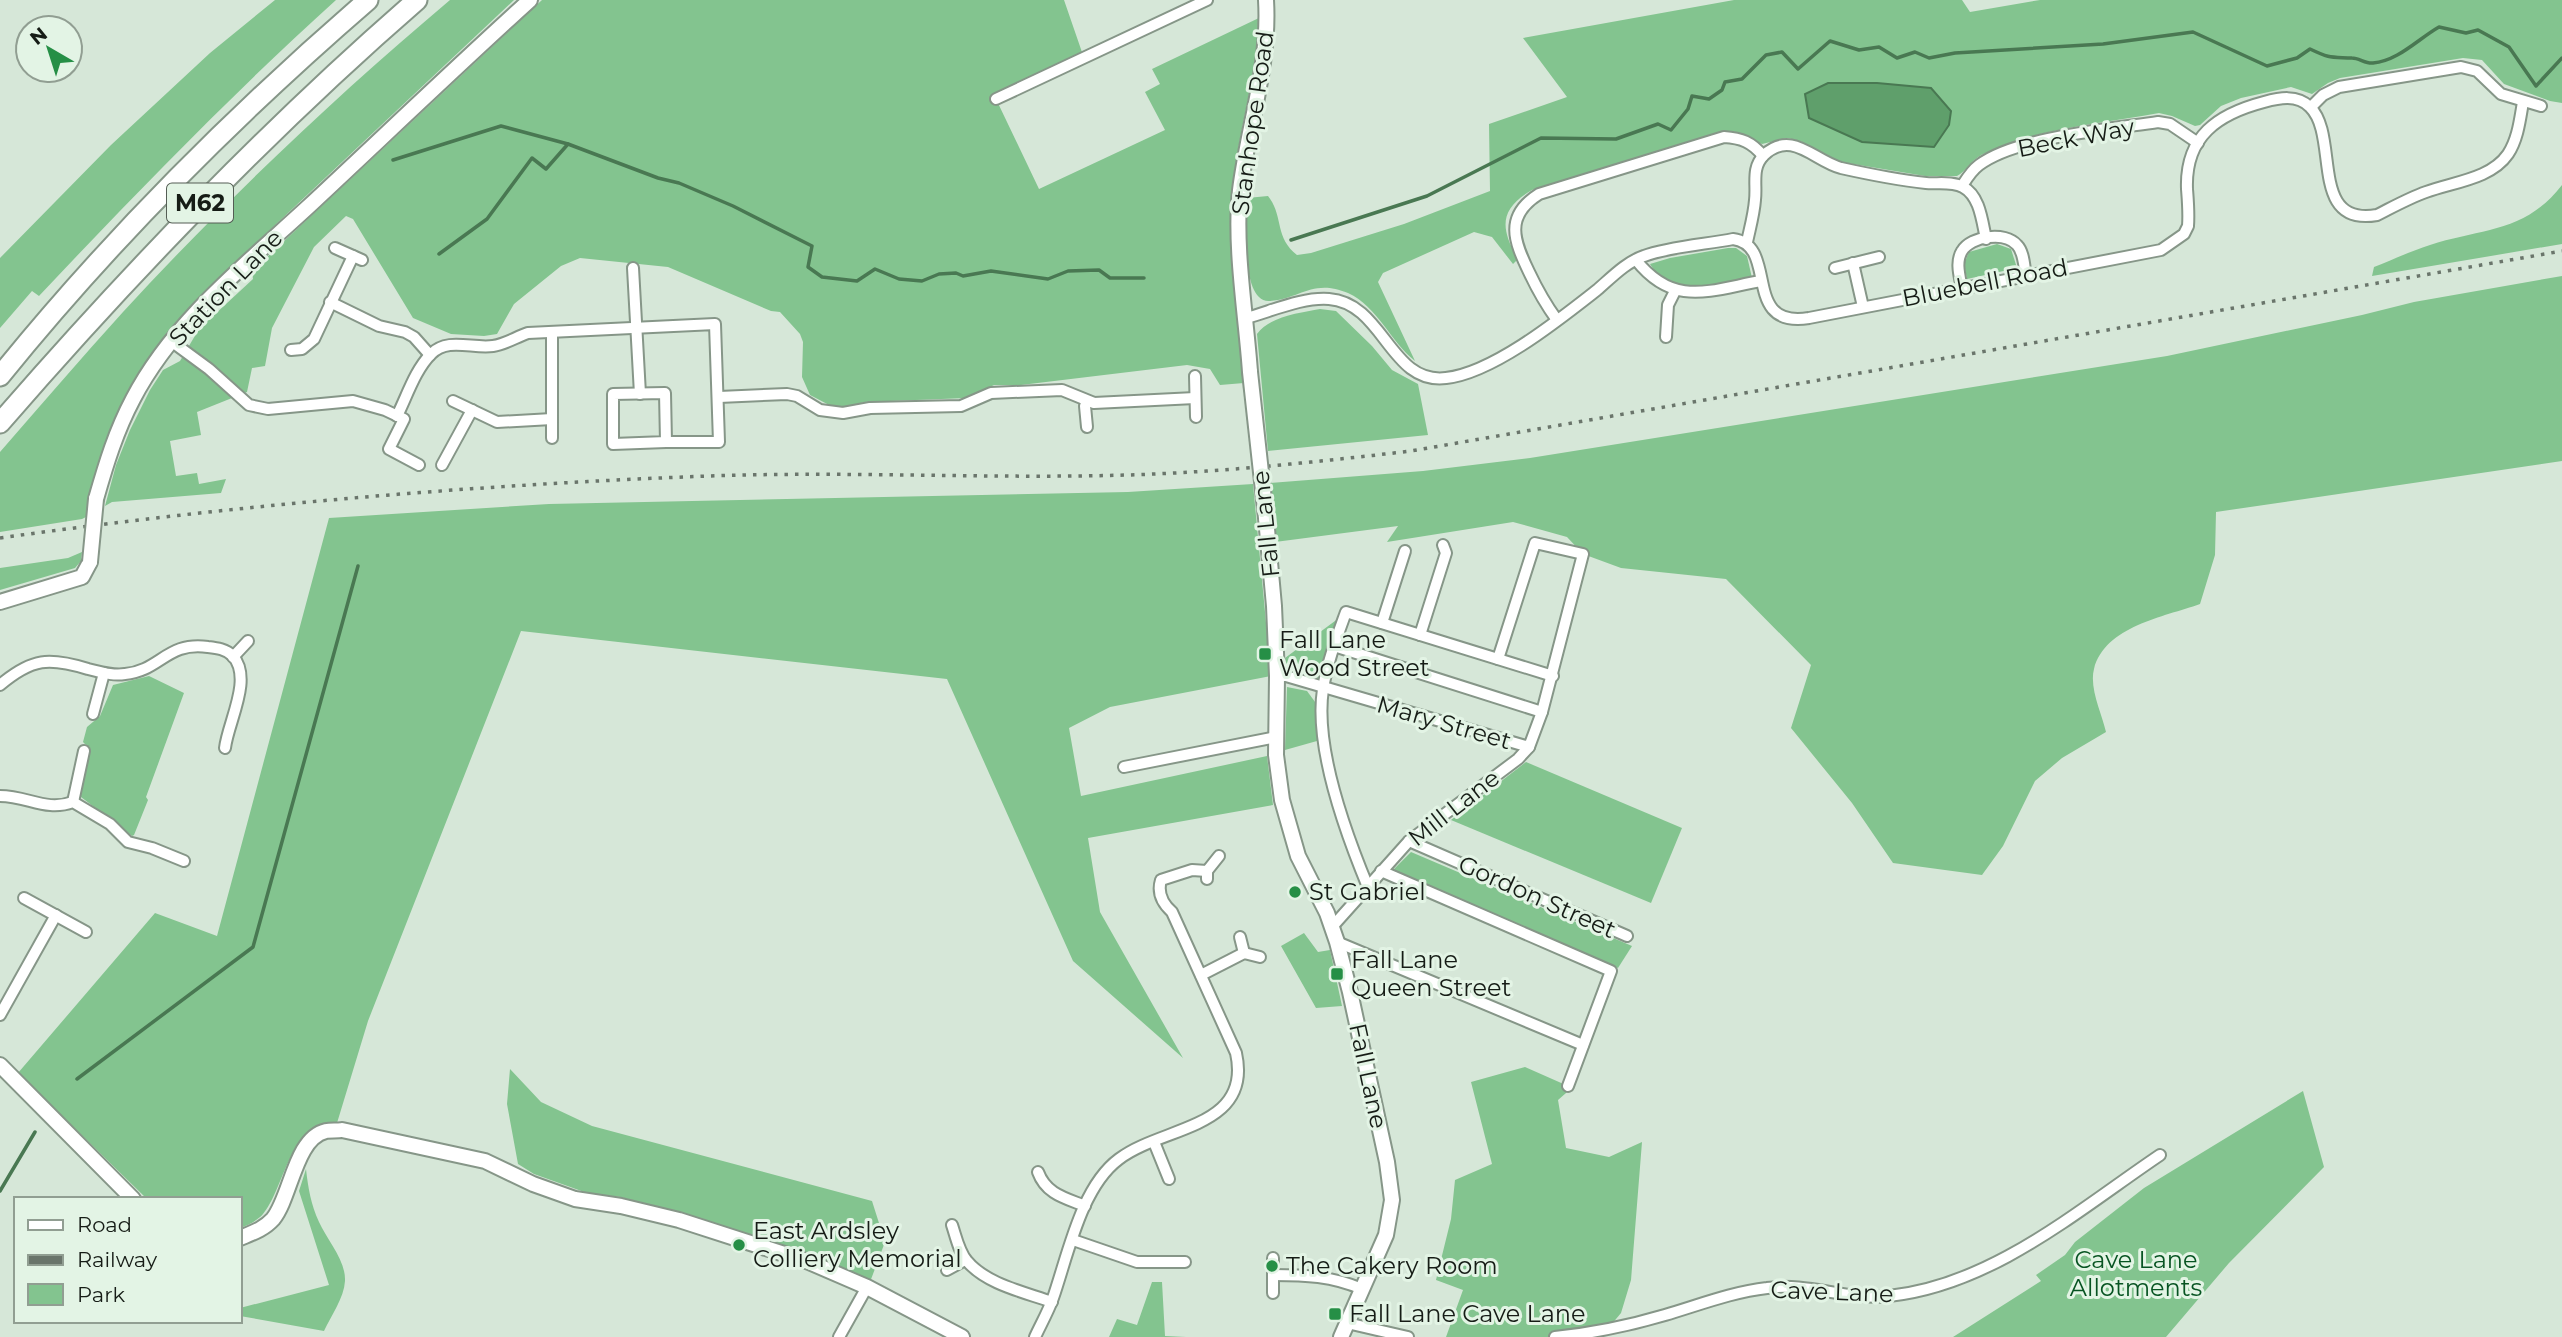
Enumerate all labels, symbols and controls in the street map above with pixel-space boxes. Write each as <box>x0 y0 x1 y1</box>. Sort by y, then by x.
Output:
north arrow <box>14 14 84 84</box>
text: N <box>25 22 52 50</box>
street label: Stanhope Road <box>1225 29 1280 217</box>
street label: Beck Way <box>2015 112 2137 163</box>
road number: M62 <box>167 184 233 222</box>
street label: Station Lane <box>163 223 289 352</box>
street label: Bluebell Road <box>1900 252 2070 313</box>
street label: Fall Lane <box>1245 469 1286 579</box>
place label: Fall Lane Wood Street <box>1279 625 1430 682</box>
marker: Fall Lane Wood Street <box>1257 646 1273 662</box>
street label: Mary Street <box>1374 690 1515 756</box>
street label: Mill Lane <box>1402 763 1505 852</box>
street label: Gordon Street <box>1454 849 1621 944</box>
place label: St Gabriel <box>1309 877 1426 906</box>
marker: St Gabriel <box>1287 884 1303 900</box>
place label: Fall Lane Queen Street <box>1351 945 1512 1002</box>
marker: Fall Lane Queen Street <box>1329 966 1345 982</box>
street label: Fall Lane <box>1343 1021 1394 1131</box>
legend <box>14 1197 242 1323</box>
text: Road <box>77 1212 132 1237</box>
place label: East Ardsley Colliery Memorial <box>753 1216 962 1273</box>
marker: East Ardsley Colliery Memorial <box>731 1237 747 1253</box>
park label: Cave Lane Allotments <box>2070 1245 2202 1302</box>
text: Railway <box>77 1247 158 1272</box>
place label: The Cakery Room <box>1286 1251 1498 1280</box>
marker: The Cakery Room <box>1264 1258 1280 1274</box>
street label: Cave Lane <box>1770 1275 1894 1308</box>
text: Park <box>77 1282 125 1307</box>
place label: Fall Lane Cave Lane <box>1349 1299 1586 1328</box>
marker: Fall Lane Cave Lane <box>1327 1306 1343 1322</box>

